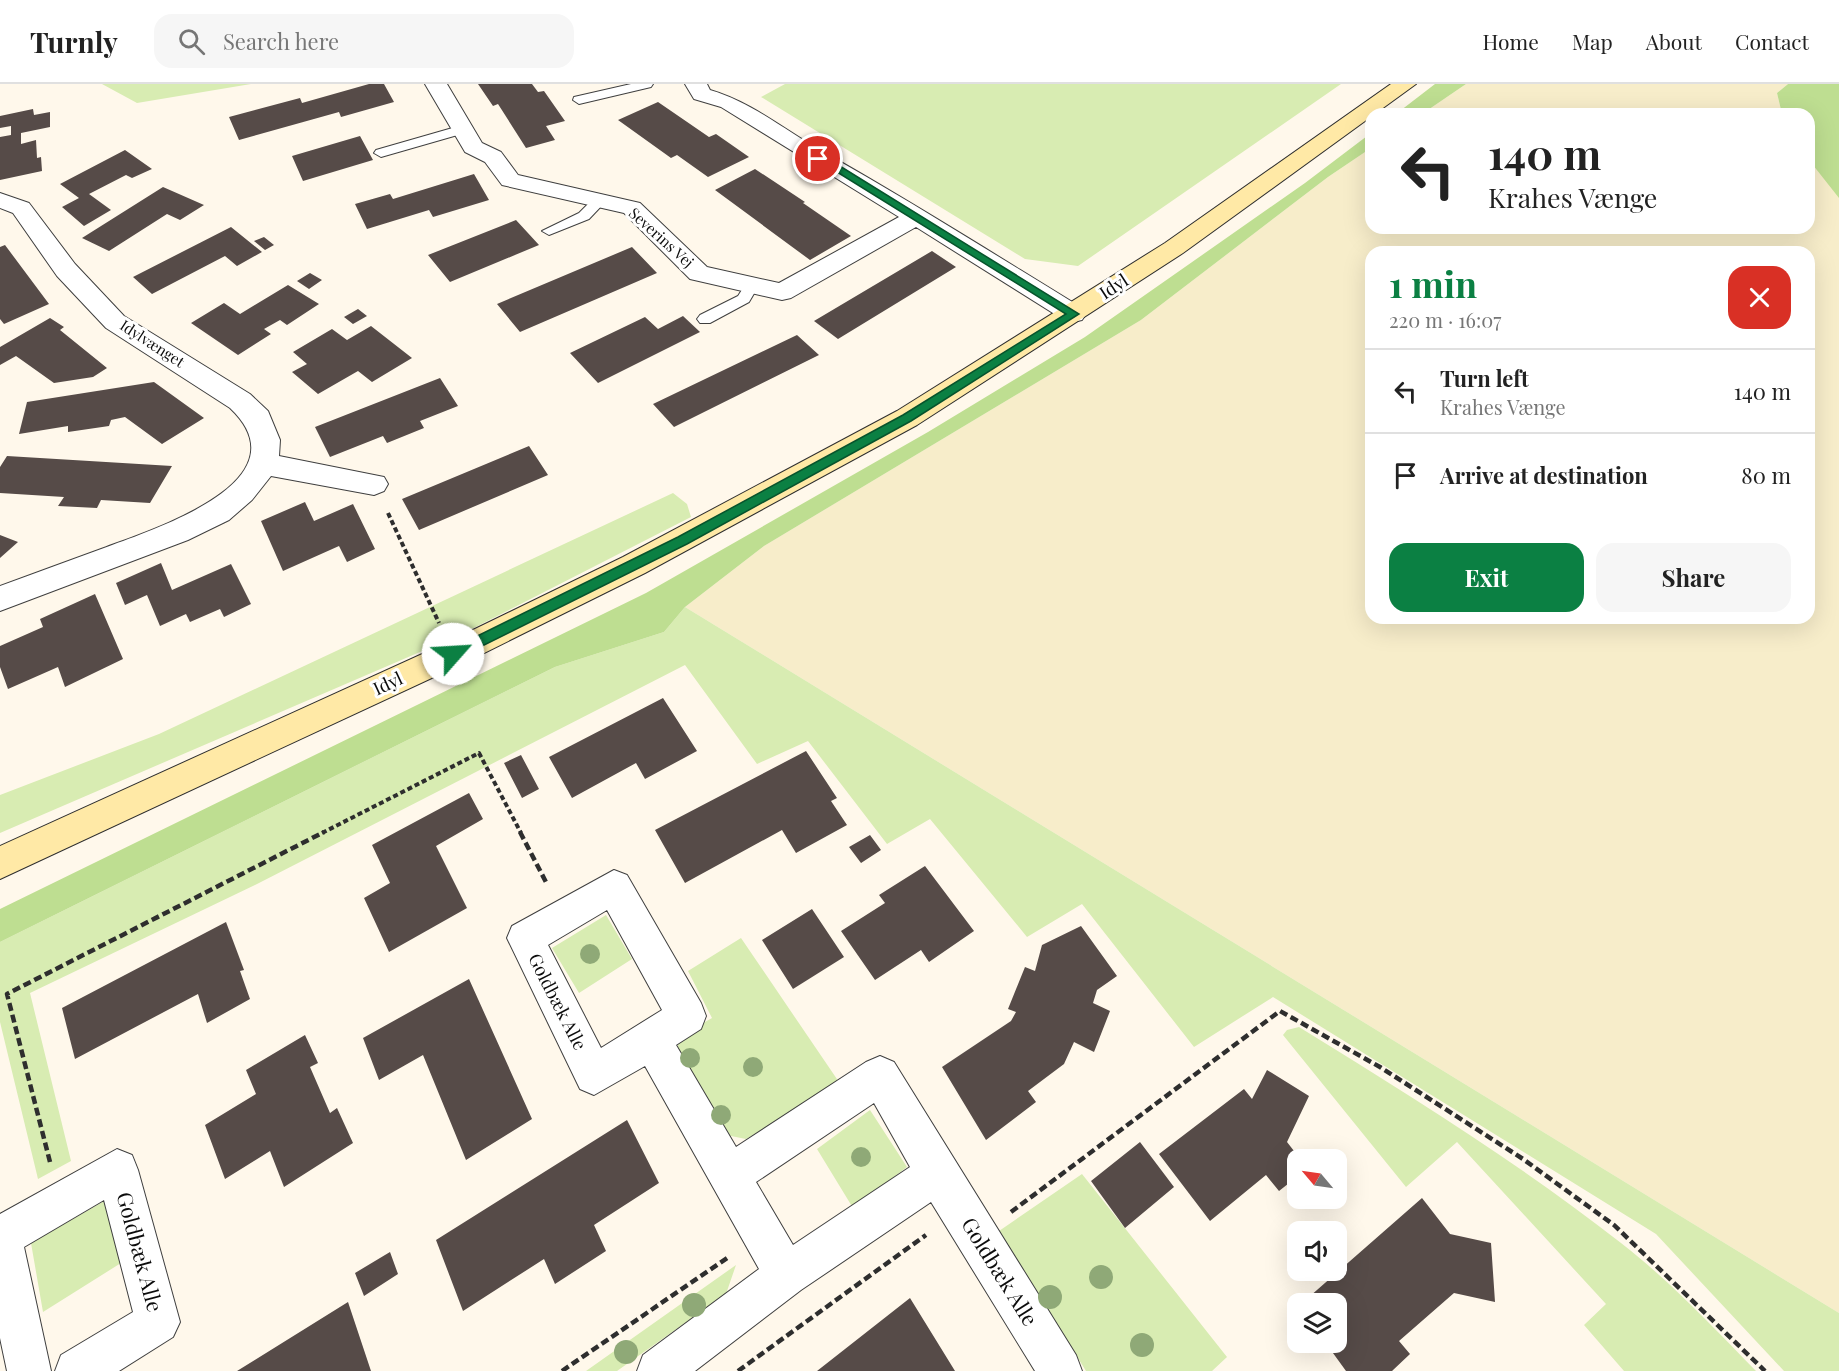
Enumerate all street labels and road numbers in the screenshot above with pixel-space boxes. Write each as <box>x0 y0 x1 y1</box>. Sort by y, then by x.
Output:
street label: Severins Vej <box>625 203 698 272</box>
street label: Idyl <box>1094 268 1133 304</box>
street label: Idylvænget <box>117 315 189 372</box>
street label: Idyl <box>369 666 406 700</box>
street label: Goldbæk Alle <box>523 949 593 1054</box>
street label: Goldbæk Alle <box>111 1188 170 1315</box>
street label: Goldbæk Alle <box>956 1211 1045 1331</box>

